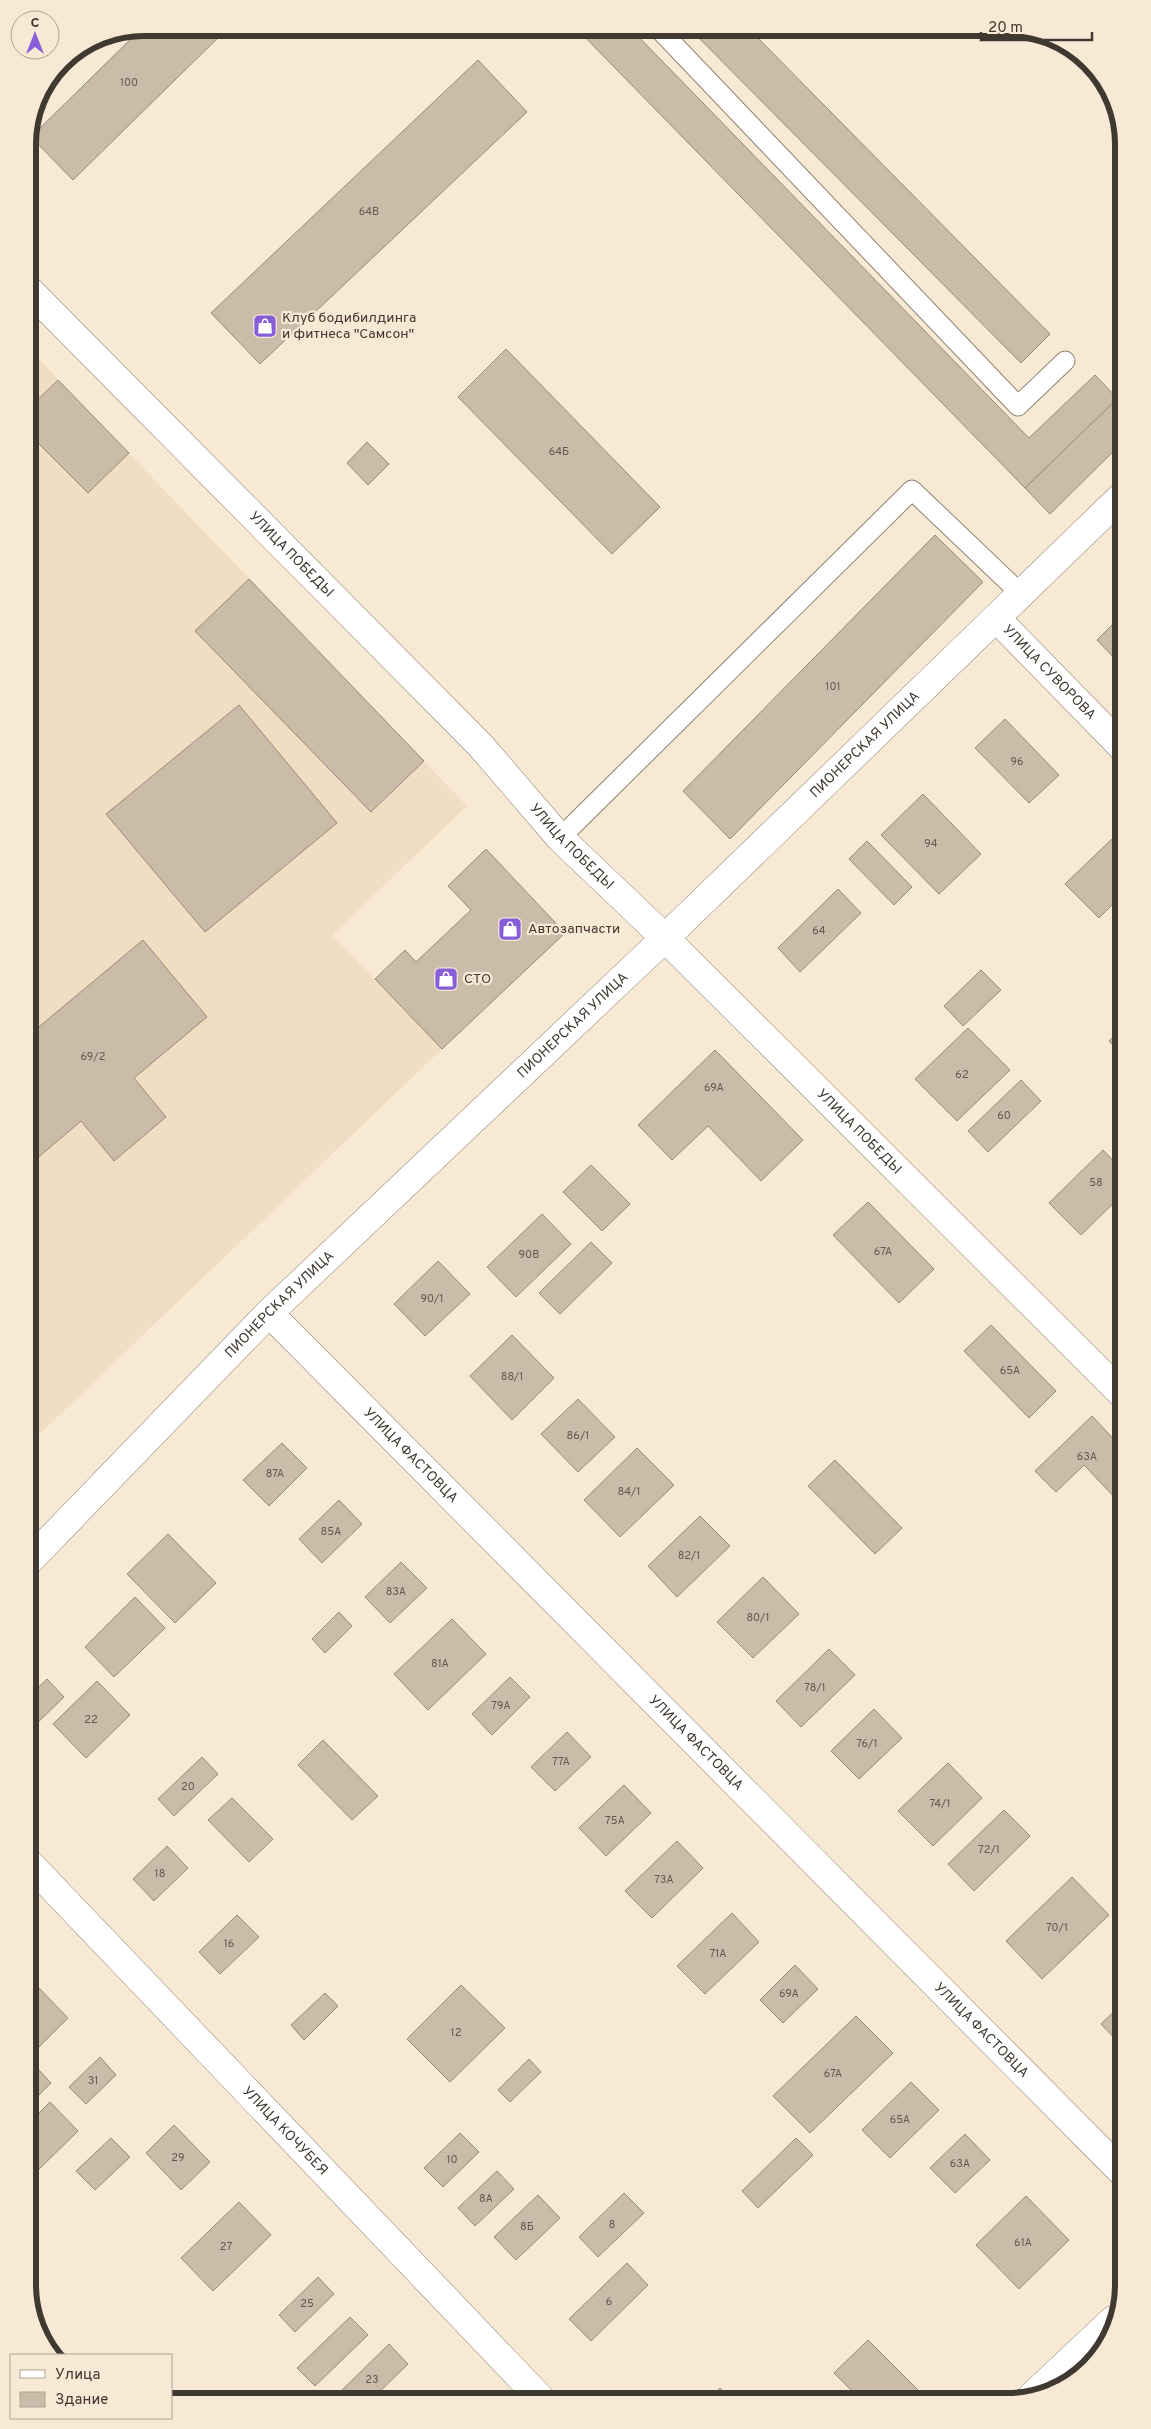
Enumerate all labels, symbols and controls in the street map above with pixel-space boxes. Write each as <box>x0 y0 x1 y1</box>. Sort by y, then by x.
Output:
north arrow <box>10 10 60 60</box>
scale bar <box>981 10 1092 42</box>
text: С <box>31 15 40 32</box>
text: 20 m <box>988 19 1023 38</box>
house number: 100 <box>120 76 138 90</box>
house number: 64В <box>359 205 379 219</box>
place label: Клуб бодибилдинга и фитнеса "Самсон" <box>282 310 416 343</box>
shop icon: Клуб бодибилдинга и фитнеса "Самсон" <box>252 313 278 339</box>
house number: 64Б <box>549 445 569 459</box>
street label: УЛИЦА ПОБЕДЫ <box>245 508 337 601</box>
street label: УЛИЦА СУВОРОВА <box>999 621 1099 723</box>
house number: 101 <box>825 680 841 694</box>
street label: ПИОНЕРСКАЯ УЛИЦА <box>806 688 923 802</box>
house number: 96 <box>1010 755 1024 769</box>
street label: УЛИЦА ПОБЕДЫ <box>526 800 617 893</box>
house number: 94 <box>924 837 938 851</box>
shop icon: Автозапчасти <box>497 916 523 942</box>
place label: Автозапчасти <box>528 921 620 938</box>
house number: 64 <box>812 924 826 938</box>
shop icon: СТО <box>433 966 459 992</box>
street label: ПИОНЕРСКАЯ УЛИЦА <box>514 969 632 1082</box>
place label: СТО <box>464 971 491 988</box>
house number: 69/2 <box>81 1050 105 1064</box>
house number: 62 <box>955 1068 969 1082</box>
house number: 69А <box>704 1081 724 1095</box>
street label: УЛИЦА ПОБЕДЫ <box>813 1086 905 1178</box>
house number: 60 <box>997 1109 1011 1123</box>
house number: 58 <box>1089 1176 1103 1190</box>
house number: 67А <box>874 1245 892 1259</box>
street label: ПИОНЕРСКАЯ УЛИЦА <box>221 1247 338 1362</box>
house number: 90В <box>519 1248 539 1262</box>
house number: 90/1 <box>420 1292 444 1306</box>
house number: 65А <box>1000 1364 1020 1378</box>
house number: 88/1 <box>501 1370 523 1384</box>
street label: УЛИЦА ФАСТОВЦА <box>360 1405 461 1507</box>
house number: 86/1 <box>567 1429 589 1443</box>
house number: 63А <box>1077 1450 1097 1464</box>
house number: 87А <box>266 1467 284 1481</box>
house number: 84/1 <box>617 1485 641 1499</box>
house number: 85А <box>321 1525 341 1539</box>
house number: 82/1 <box>678 1549 700 1563</box>
house number: 83А <box>386 1585 406 1599</box>
house number: 80/1 <box>746 1611 770 1625</box>
house number: 81А <box>431 1657 449 1671</box>
house number: 78/1 <box>804 1681 826 1695</box>
street label: УЛИЦА ФАСТОВЦА <box>645 1692 747 1794</box>
house number: 79А <box>491 1699 511 1713</box>
house number: 22 <box>84 1713 98 1727</box>
house number: 76/1 <box>856 1737 878 1751</box>
house number: 77А <box>552 1755 570 1769</box>
house number: 20 <box>181 1780 195 1794</box>
house number: 74/1 <box>930 1797 950 1811</box>
house number: 75А <box>605 1814 625 1828</box>
house number: 72/1 <box>978 1843 1000 1857</box>
house number: 18 <box>155 1867 165 1881</box>
house number: 73А <box>654 1873 674 1887</box>
house number: 70/1 <box>1046 1921 1068 1935</box>
house number: 16 <box>224 1937 234 1951</box>
house number: 71А <box>709 1947 727 1961</box>
street label: УЛИЦА ФАСТОВЦА <box>931 1979 1032 2082</box>
house number: 69А <box>779 1987 799 2001</box>
house number: 12 <box>451 2026 461 2040</box>
house number: 67А <box>824 2067 842 2081</box>
house number: 31 <box>88 2074 98 2088</box>
street label: УЛИЦА КОЧУБЕЯ <box>239 2083 331 2179</box>
house number: 65А <box>890 2113 910 2127</box>
house number: 29 <box>171 2151 185 2165</box>
house number: 10 <box>446 2153 458 2167</box>
house number: 63А <box>950 2157 970 2171</box>
house number: 8А <box>479 2192 493 2206</box>
house number: 8 <box>609 2218 615 2232</box>
house number: 8Б <box>520 2220 534 2234</box>
house number: 61А <box>1014 2236 1032 2250</box>
house number: 27 <box>220 2240 232 2254</box>
house number: 6 <box>606 2295 612 2309</box>
house number: 25 <box>300 2297 314 2311</box>
legend <box>10 2354 172 2419</box>
text: Улица <box>55 2366 100 2385</box>
house number: 23 <box>365 2373 379 2387</box>
text: Здание <box>55 2391 108 2410</box>

